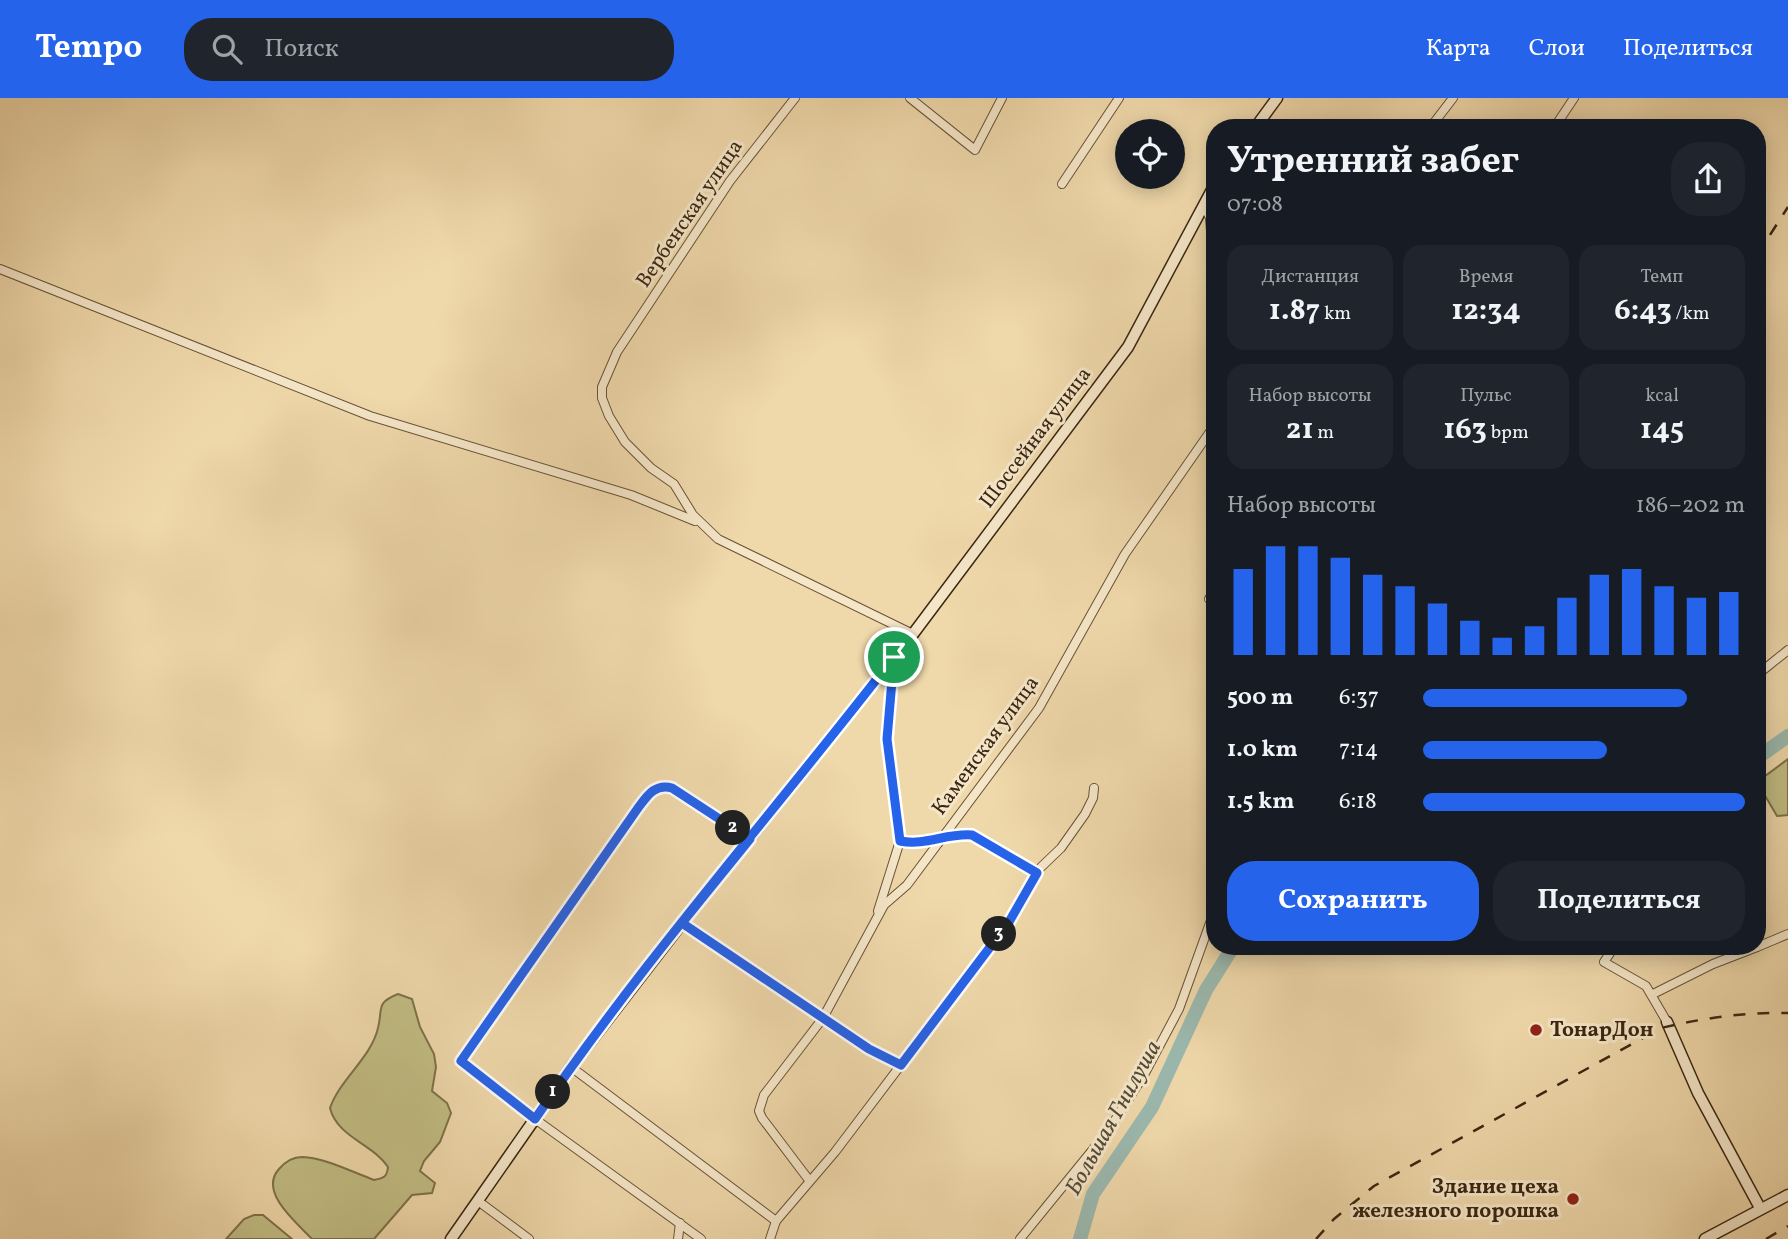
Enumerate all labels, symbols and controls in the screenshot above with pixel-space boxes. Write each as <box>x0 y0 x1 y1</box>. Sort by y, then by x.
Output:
search box <box>184 18 674 81</box>
text: Tempo <box>35 26 142 72</box>
icon: search <box>208 30 246 68</box>
text: Поиск <box>264 31 339 67</box>
text: Карта <box>1426 32 1491 66</box>
text: Слои <box>1529 32 1585 66</box>
text: Поделиться <box>1623 32 1753 66</box>
map controls <box>1115 119 1185 189</box>
button: locate <box>1115 119 1185 189</box>
street label: Вербенская улица <box>630 134 750 294</box>
text: Утренний забег <box>1227 136 1519 189</box>
button: share <box>1671 142 1745 216</box>
text: 07:08 <box>1227 189 1283 221</box>
text: Дистанция <box>1261 264 1359 290</box>
text: Время <box>1459 264 1513 290</box>
text: Темп <box>1641 264 1683 290</box>
text: 1.87 <box>1269 290 1320 332</box>
text: 12:34 <box>1451 290 1521 332</box>
text: 6:43 <box>1614 290 1672 332</box>
text: km <box>1320 301 1351 327</box>
text: /km <box>1672 301 1710 327</box>
street label: Шоссейная улица <box>973 361 1099 515</box>
text: Набор высоты <box>1248 383 1372 409</box>
text: Пульс <box>1460 383 1512 409</box>
text: kcal <box>1645 383 1679 409</box>
text: 21 <box>1286 409 1314 451</box>
text: 163 <box>1443 409 1487 451</box>
text: 145 <box>1640 409 1684 451</box>
text: m <box>1314 420 1334 446</box>
text: bpm <box>1487 420 1529 446</box>
text: Набор высоты <box>1227 490 1376 522</box>
text: 186–202 m <box>1636 490 1745 522</box>
pin <box>864 627 924 687</box>
icon: arrive <box>875 638 913 676</box>
street label: Каменская улица <box>926 670 1046 822</box>
text: 500 m <box>1227 682 1293 714</box>
text: 6:37 <box>1339 682 1379 714</box>
text: 1.0 km <box>1227 734 1298 766</box>
text: 7:14 <box>1339 734 1378 766</box>
text: 1.5 km <box>1227 786 1294 818</box>
text: 6:18 <box>1339 786 1377 818</box>
pin: 2 <box>716 810 750 846</box>
text: 2 <box>728 814 737 840</box>
button: Сохранить <box>1227 861 1479 941</box>
button: Поделиться <box>1493 861 1745 941</box>
pin: 3 <box>982 916 1016 952</box>
text: 3 <box>994 920 1003 946</box>
place label: ТонарДон <box>1550 1016 1653 1045</box>
marker: ТонарДон <box>1528 1022 1544 1038</box>
water label: Большая Гнилуша <box>1058 1035 1170 1201</box>
pin: 1 <box>536 1074 570 1110</box>
text: 1 <box>549 1078 556 1104</box>
place label: Здание цеха железного порошка <box>1352 1173 1559 1226</box>
marker: Здание цеха железного порошка <box>1565 1191 1581 1207</box>

